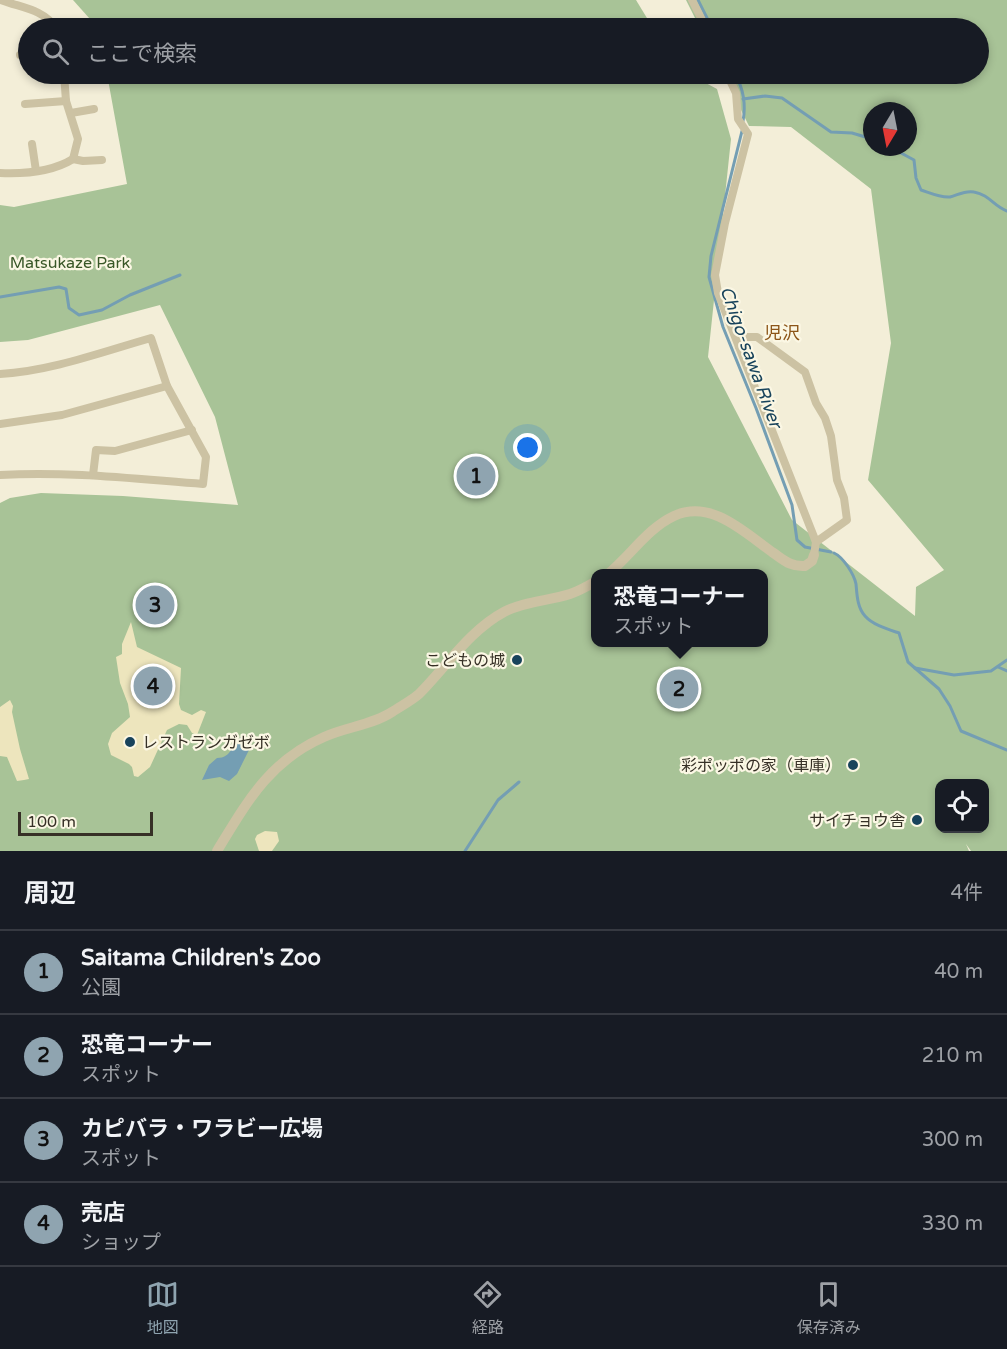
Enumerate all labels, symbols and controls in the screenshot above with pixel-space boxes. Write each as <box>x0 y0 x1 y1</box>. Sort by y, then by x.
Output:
search box <box>18 18 989 84</box>
icon: search <box>39 35 72 68</box>
text: ここで検索 <box>87 41 197 67</box>
north arrow <box>863 102 917 156</box>
park label: Matsukaze Park <box>10 253 131 273</box>
water label: Chigo-sawa River <box>715 283 788 433</box>
district label: 児沢 <box>764 322 800 344</box>
your location <box>513 433 542 462</box>
pin: 1 <box>456 454 496 498</box>
popup <box>591 569 768 647</box>
pin: 3 <box>136 582 174 628</box>
text: 恐竜コーナー <box>613 584 746 610</box>
text: スポット <box>613 615 693 639</box>
place label: こどもの城 <box>425 651 505 671</box>
marker: こどもの城 <box>510 653 524 667</box>
pin: 4 <box>134 664 172 708</box>
pin: 2 <box>660 666 698 712</box>
place label: レストランガゼボ <box>142 733 270 753</box>
marker: レストランガゼボ <box>123 735 137 749</box>
place label: 彩ポッポの家（車庫） <box>681 756 841 776</box>
marker: 彩ポッポの家（車庫） <box>846 758 860 772</box>
map controls <box>935 779 989 833</box>
button: locate <box>935 779 989 833</box>
scale bar <box>18 809 153 836</box>
place label: サイチョウ舎 <box>809 811 905 831</box>
text: 100 m <box>27 812 76 832</box>
marker: サイチョウ舎 <box>910 813 924 827</box>
text: 周辺 <box>24 878 76 909</box>
text: 4件 <box>950 881 983 905</box>
text: Saitama Children's Zoo <box>81 945 321 971</box>
text: 1 <box>37 960 50 984</box>
text: 40 m <box>934 960 983 984</box>
text: 公園 <box>81 976 121 1000</box>
text: 恐竜コーナー <box>81 1032 213 1058</box>
text: 2 <box>37 1044 50 1068</box>
text: 210 m <box>922 1044 983 1068</box>
text: スポット <box>81 1063 161 1087</box>
text: カピバラ・ワラビー広場 <box>81 1116 323 1142</box>
text: 3 <box>37 1128 50 1152</box>
text: 300 m <box>922 1128 983 1152</box>
text: スポット <box>81 1147 161 1171</box>
text: 売店 <box>81 1200 125 1226</box>
text: 4 <box>37 1212 50 1236</box>
text: 330 m <box>922 1212 983 1236</box>
text: ショップ <box>81 1231 161 1255</box>
tab: 地図 <box>146 1278 179 1338</box>
tab: 経路 <box>471 1278 504 1338</box>
tab: 保存済み <box>797 1278 861 1338</box>

